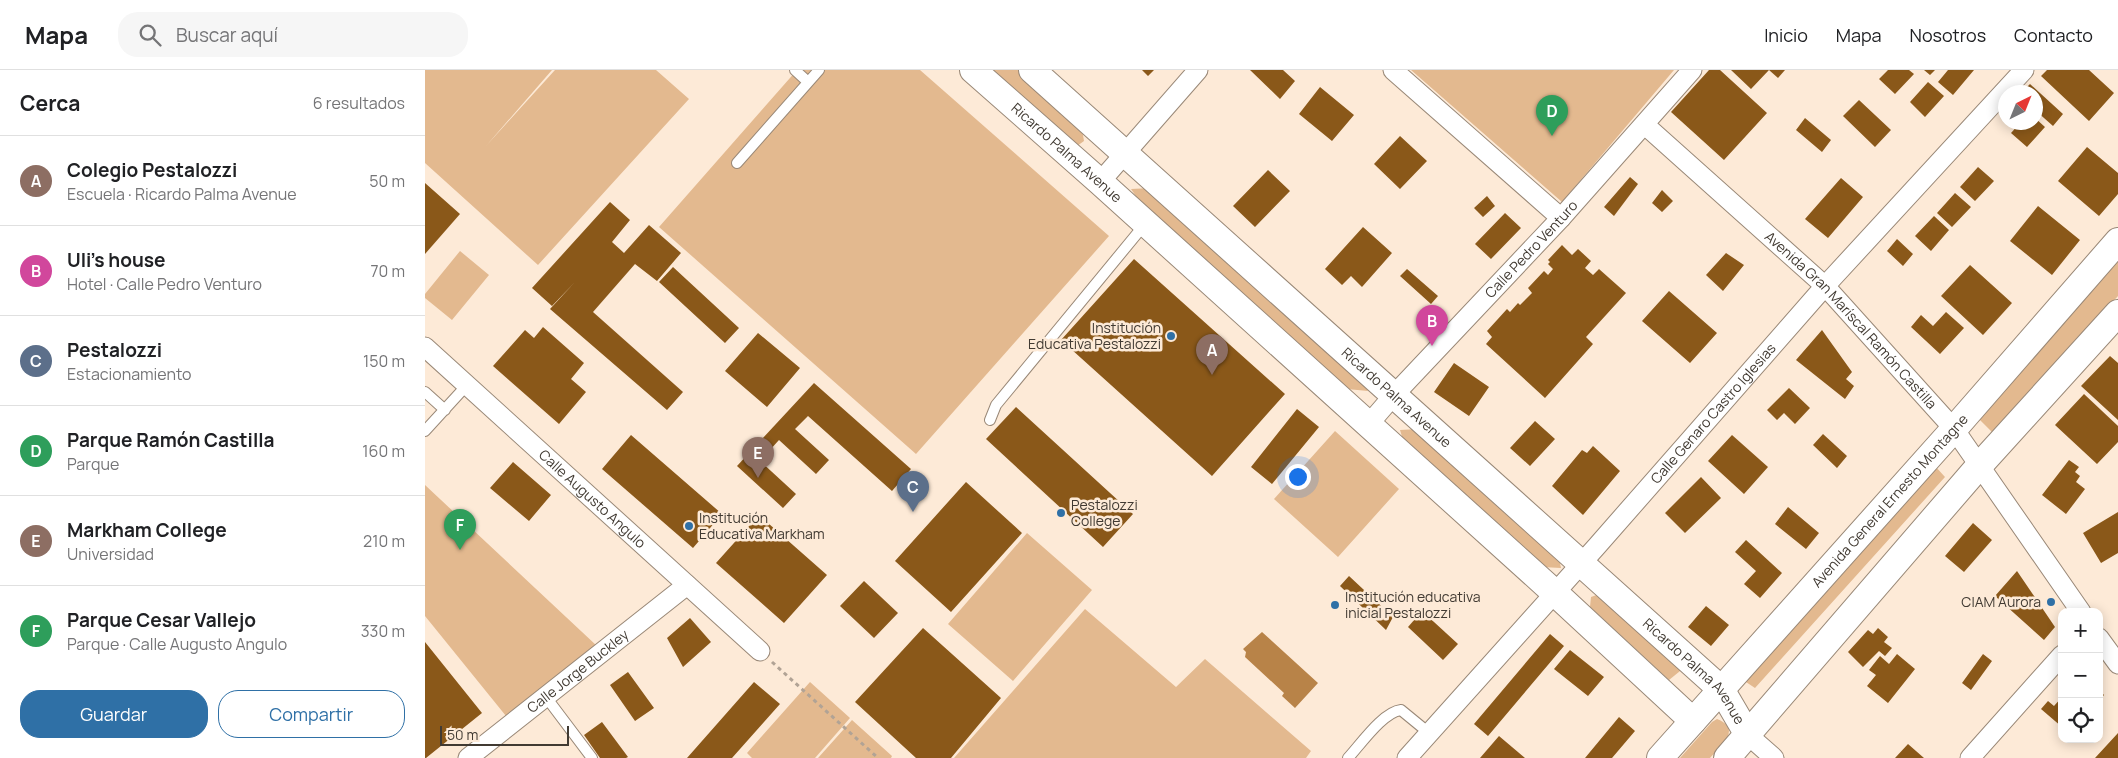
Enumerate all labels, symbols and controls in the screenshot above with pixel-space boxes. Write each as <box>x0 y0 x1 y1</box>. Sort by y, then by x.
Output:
search box <box>118 12 468 57</box>
text: Mapa <box>25 18 88 51</box>
icon: search <box>136 21 164 49</box>
text: Buscar aquí <box>176 22 278 48</box>
text: Inicio <box>1764 23 1808 47</box>
text: Mapa <box>1836 23 1882 47</box>
text: Nosotros <box>1910 23 1986 47</box>
text: Contacto <box>2014 23 2093 47</box>
north arrow <box>1998 85 2043 130</box>
text: Cerca <box>20 89 80 117</box>
text: 6 resultados <box>313 92 405 114</box>
pin: D <box>1536 95 1568 136</box>
street label: Ricardo Palma Avenue <box>1008 98 1126 206</box>
text: Colegio Pestalozzi <box>67 157 237 183</box>
text: A <box>31 170 41 192</box>
text: 50 m <box>369 170 405 192</box>
text: Escuela · Ricardo Palma Avenue <box>67 183 297 205</box>
street label: Calle Pedro Venturo <box>1480 196 1581 302</box>
street label: Avenida Gran Maríscal Ramón Castilla <box>1761 227 1941 413</box>
text: Uli's house <box>67 247 166 273</box>
text: B <box>31 260 41 282</box>
text: 70 m <box>370 260 405 282</box>
text: Hotel · Calle Pedro Venturo <box>67 273 262 295</box>
pin: B <box>1416 305 1448 346</box>
place label: Institución Educativa Pestalozzi <box>1028 318 1161 353</box>
marker: Institución Educativa Pestalozzi <box>1165 330 1177 342</box>
pin: A <box>1196 334 1228 375</box>
text: Pestalozzi <box>67 337 162 363</box>
street label: Calle Genaro Castro Iglesias <box>1646 339 1780 487</box>
street label: Ricardo Palma Avenue <box>1338 343 1456 452</box>
text: C <box>30 350 42 372</box>
text: 150 m <box>363 350 405 372</box>
text: Estacionamiento <box>67 363 192 385</box>
street label: Avenida General Ernesto Montagne <box>1807 410 1972 591</box>
text: Parque Ramón Castilla <box>67 427 275 453</box>
pin: E <box>742 437 774 478</box>
text: D <box>30 440 42 462</box>
text: 160 m <box>362 440 405 462</box>
street label: Calle Augusto Angulo <box>535 445 650 552</box>
text: Parque <box>67 453 119 475</box>
your location <box>1285 464 1311 490</box>
pin: C <box>897 471 929 512</box>
place label: Pestalozzi College <box>1071 495 1138 530</box>
marker: Pestalozzi College <box>1055 507 1067 519</box>
place label: Institución Educativa Markham <box>699 508 825 543</box>
pin: F <box>444 509 476 550</box>
text: Markham College <box>67 517 227 543</box>
marker: Institución Educativa Markham <box>683 520 695 532</box>
text: E <box>31 530 41 552</box>
text: 210 m <box>363 530 405 552</box>
text: Universidad <box>67 543 154 565</box>
place label: Institución educativa inicial Pestalozzi <box>1345 587 1481 622</box>
place label: CIAM Aurora <box>1961 592 2041 611</box>
marker: CIAM Aurora <box>2045 596 2057 608</box>
marker: Institución educativa inicial Pestalozzi <box>1329 599 1341 611</box>
text: Parque Cesar Vallejo <box>67 607 256 633</box>
map controls <box>2058 608 2103 743</box>
button: + <box>2058 608 2103 653</box>
street label: Ricardo Palma Avenue <box>1639 613 1750 728</box>
text: F <box>32 620 40 642</box>
text: 330 m <box>361 620 405 642</box>
street label: Calle Jorge Buckley <box>523 624 633 717</box>
text: Parque · Calle Augusto Angulo <box>67 633 287 655</box>
button: − <box>2058 653 2103 698</box>
button: Guardar <box>20 690 208 738</box>
button: Compartir <box>218 690 405 738</box>
button: locate <box>2058 698 2103 743</box>
scale bar <box>440 723 569 746</box>
text: 50 m <box>447 725 478 744</box>

